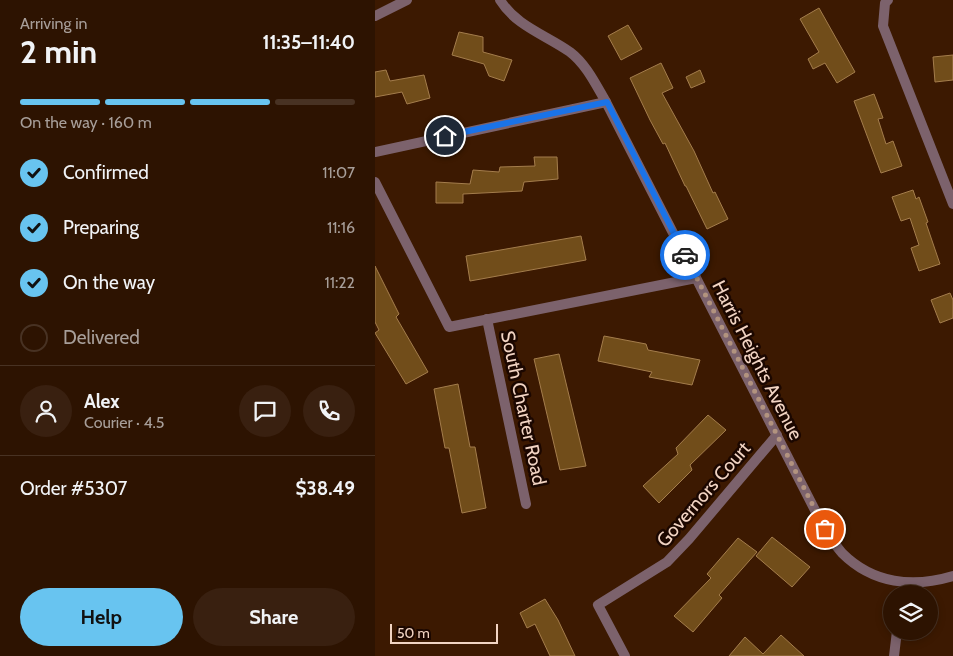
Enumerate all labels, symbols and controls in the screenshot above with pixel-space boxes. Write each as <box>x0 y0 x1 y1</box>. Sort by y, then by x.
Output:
text: Arriving in <box>20 14 87 33</box>
text: 11:35–11:40 <box>263 31 355 54</box>
text: 2 min <box>20 32 97 71</box>
text: On the way · 160 m <box>20 113 152 132</box>
pin <box>424 115 466 157</box>
icon: home <box>431 122 459 150</box>
icon: check <box>20 159 48 187</box>
text: Confirmed <box>63 161 149 184</box>
text: 11:07 <box>322 163 355 182</box>
icon: check <box>20 214 48 242</box>
text: Preparing <box>63 216 139 239</box>
text: 11:16 <box>327 218 355 237</box>
courier <box>660 230 710 280</box>
icon: car <box>671 241 699 269</box>
icon: check <box>20 269 48 297</box>
text: On the way <box>63 271 155 294</box>
text: 11:22 <box>324 273 355 292</box>
street label: Harris Heights Avenue <box>707 277 808 444</box>
text: Delivered <box>63 326 140 349</box>
street label: South Charter Road <box>496 329 551 487</box>
button: person <box>20 385 72 437</box>
button: chat <box>239 385 291 437</box>
button: phone <box>303 385 355 437</box>
text: Alex <box>84 390 120 413</box>
text: Courier · 4.5 <box>84 413 165 432</box>
street label: Governors Court <box>652 437 756 551</box>
text: Order #5307 <box>20 477 127 500</box>
text: $38.49 <box>296 477 355 500</box>
pin <box>804 508 846 550</box>
icon: bag <box>811 515 839 543</box>
map controls <box>883 585 938 640</box>
button: layers <box>883 585 938 640</box>
button: Help <box>20 588 183 646</box>
button: Share <box>193 588 355 646</box>
scale bar <box>390 621 497 644</box>
text: 50 m <box>397 624 430 642</box>

